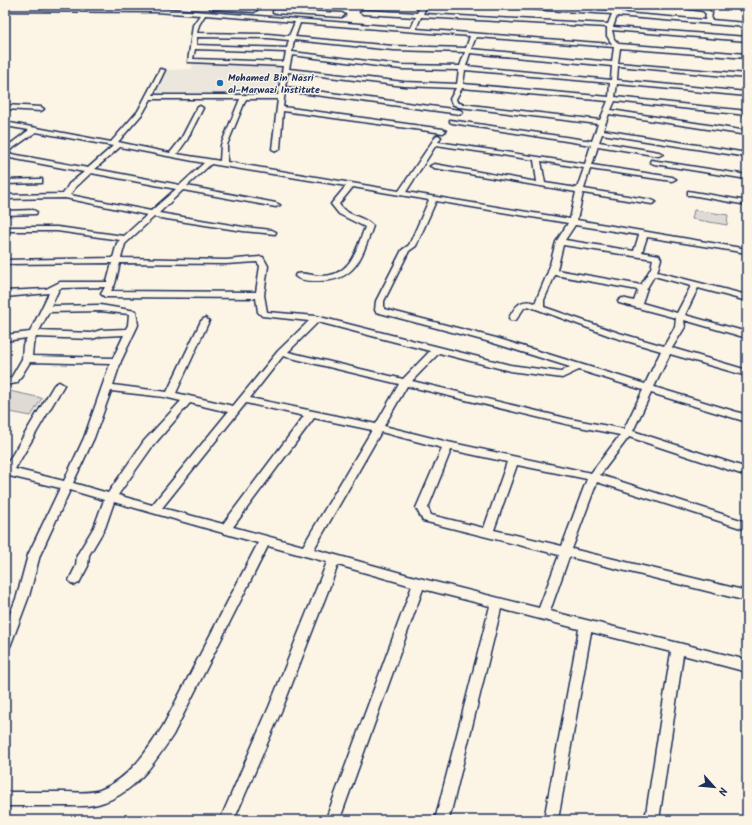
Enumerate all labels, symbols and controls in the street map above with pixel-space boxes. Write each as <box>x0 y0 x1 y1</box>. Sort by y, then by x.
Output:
place label: Mohamed Bin Nasri al-Marwazi Institute <box>228 70 320 98</box>
marker: Mohamed Bin Nasri al-Marwazi Institute <box>215 78 225 88</box>
north arrow <box>694 767 734 807</box>
text: N <box>712 784 732 798</box>

